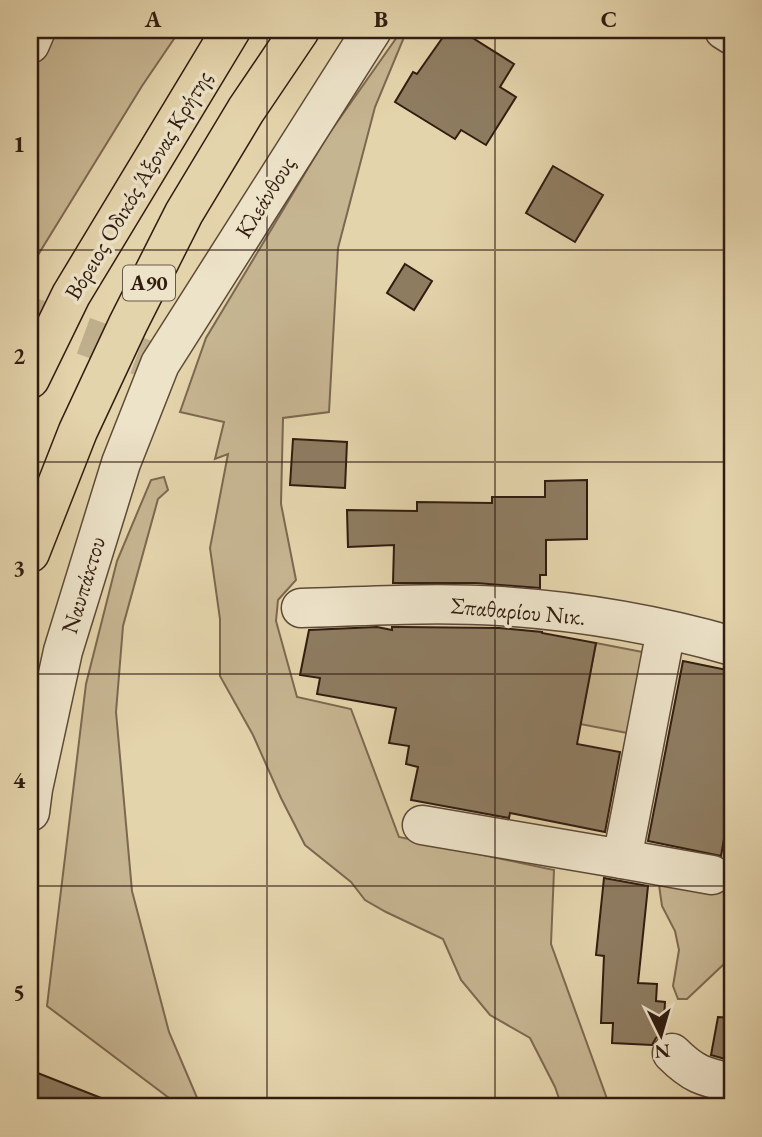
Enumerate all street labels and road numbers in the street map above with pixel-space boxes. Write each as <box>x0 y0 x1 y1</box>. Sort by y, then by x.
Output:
street label: Βόρειος Οδικός Άξονας Κρήτης <box>58 65 218 305</box>
street label: Κλεάνθους <box>228 150 302 243</box>
road number: Α90 <box>123 266 175 300</box>
street label: Ναυπάκτου <box>54 533 112 637</box>
street label: Σπαθαρίου Νικ. <box>449 590 587 632</box>

